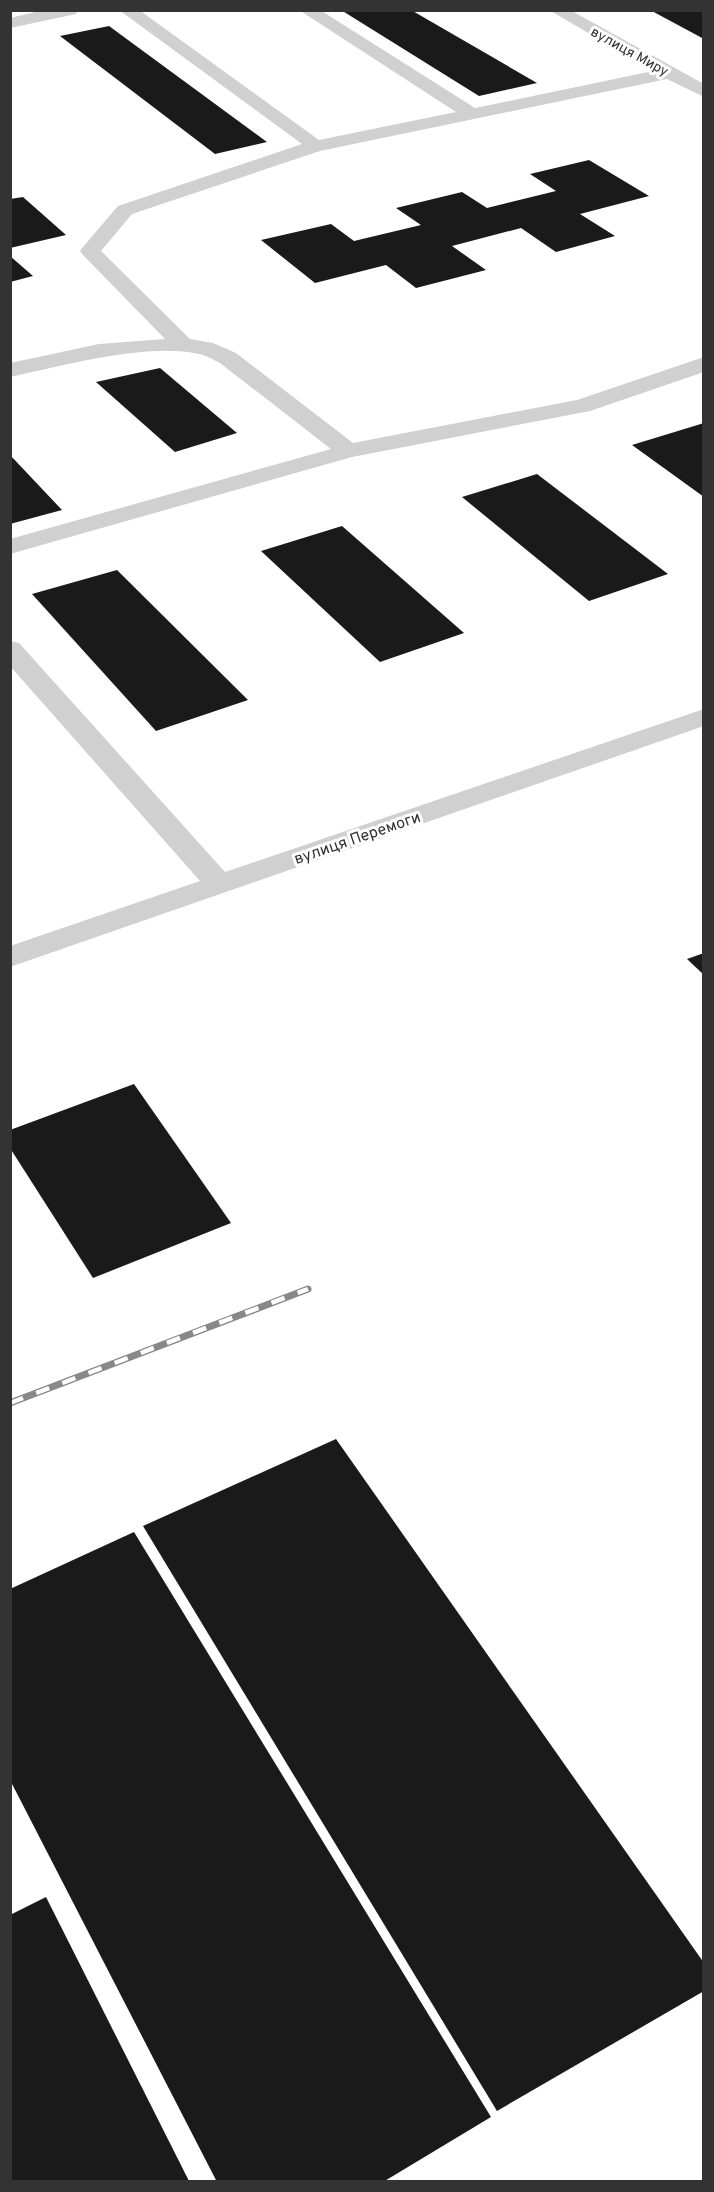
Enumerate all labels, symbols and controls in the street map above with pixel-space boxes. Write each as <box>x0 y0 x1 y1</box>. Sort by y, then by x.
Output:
street label: вулиця Миру <box>587 24 671 81</box>
street label: вулиця Перемоги <box>292 808 424 870</box>

